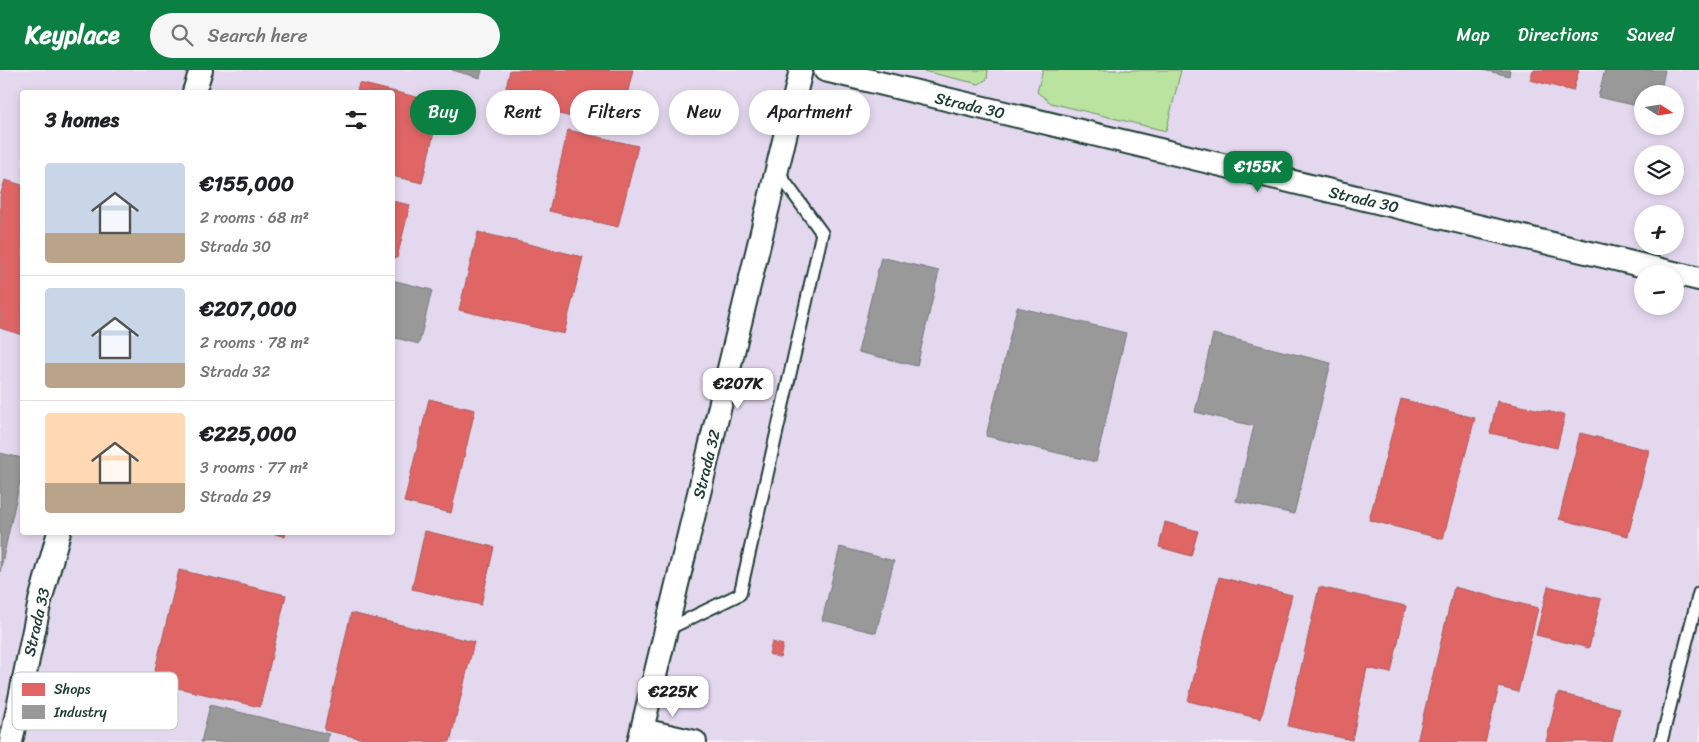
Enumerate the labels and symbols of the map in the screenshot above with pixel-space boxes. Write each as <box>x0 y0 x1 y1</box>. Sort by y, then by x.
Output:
street label: Strada 30 <box>932 83 1008 128</box>
north arrow <box>1634 85 1684 135</box>
pin: €155K <box>1223 150 1293 193</box>
street label: Strada 30 <box>1326 177 1402 222</box>
pin: €207K <box>703 368 773 410</box>
street label: Strada 32 <box>684 427 729 502</box>
street label: Strada 33 <box>15 585 59 659</box>
legend <box>12 672 178 730</box>
pin: €225K <box>638 676 708 718</box>
text: Shops <box>54 677 91 702</box>
text: Industry <box>53 700 108 725</box>

